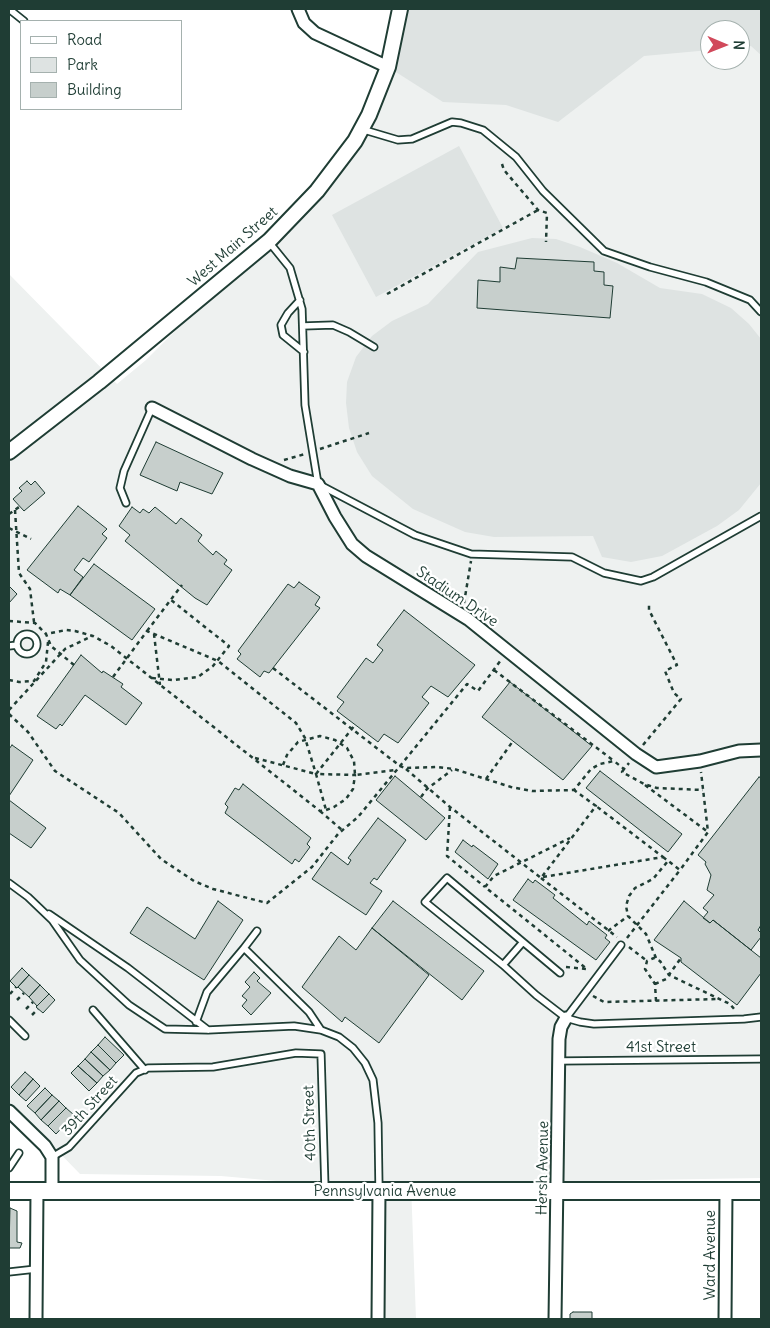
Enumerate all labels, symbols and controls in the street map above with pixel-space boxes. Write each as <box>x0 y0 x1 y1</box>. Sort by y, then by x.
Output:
legend <box>20 20 182 110</box>
north arrow <box>700 20 750 70</box>
text: Road <box>67 30 102 49</box>
text: N <box>730 40 748 50</box>
text: Park <box>67 55 98 74</box>
text: Building <box>67 80 122 99</box>
street label: West Main Street <box>184 203 282 291</box>
street label: Stadium Drive <box>413 563 501 631</box>
street label: 41st Street <box>626 1039 696 1057</box>
street label: 39th Street <box>58 1072 122 1140</box>
street label: 40th Street <box>300 1085 320 1161</box>
street label: Hersh Avenue <box>533 1121 553 1215</box>
street label: Pennsylvania Avenue <box>314 1183 456 1201</box>
street label: Ward Avenue <box>702 1210 720 1300</box>

